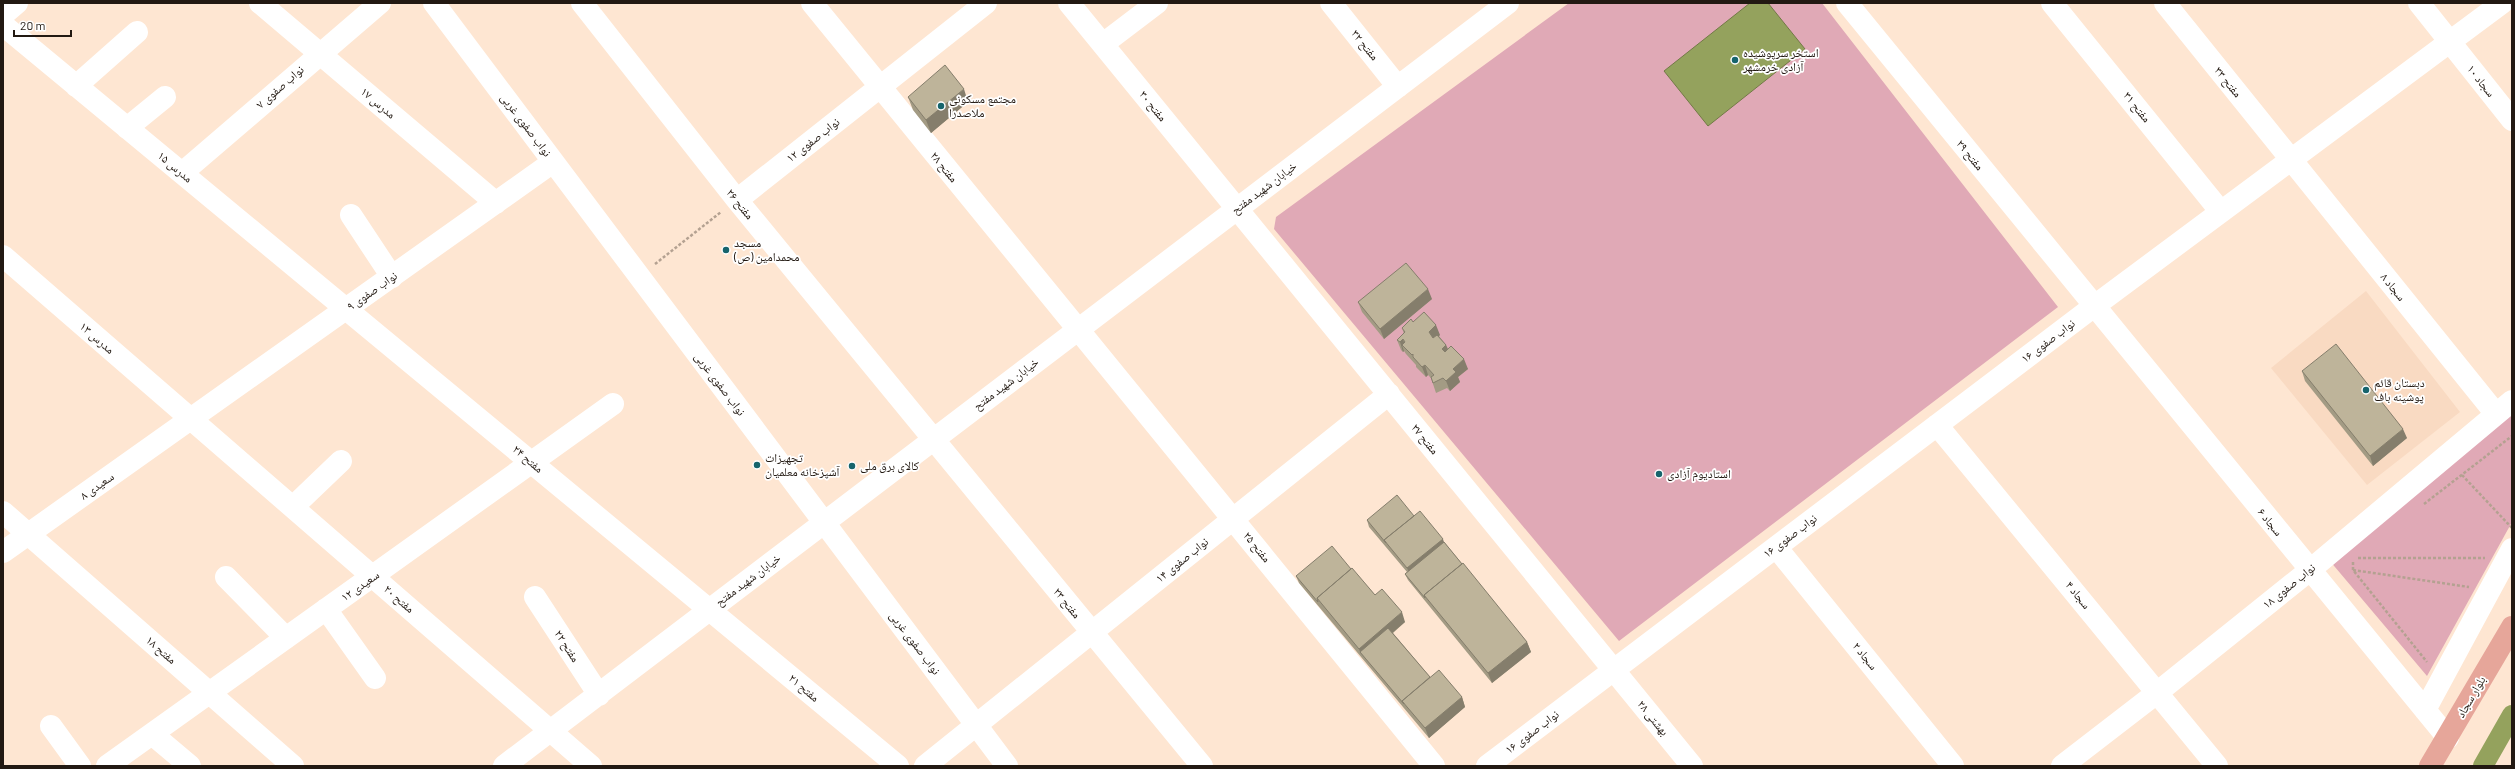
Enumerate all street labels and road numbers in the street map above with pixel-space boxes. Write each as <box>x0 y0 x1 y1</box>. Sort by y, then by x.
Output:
street label: مفتح ۳۲ <box>1348 26 1382 63</box>
street label: سجاد ۱۰ <box>2464 61 2499 100</box>
street label: نواب صفوی ۷ <box>253 62 307 112</box>
street label: مفتح ۳۳ <box>2211 63 2245 100</box>
street label: مدرس ۱۷ <box>358 84 399 122</box>
street label: مفتح ۳۰ <box>1136 87 1170 124</box>
street label: مفتح ۳۱ <box>2120 88 2154 125</box>
street label: نواب صفوی غربی <box>497 90 555 160</box>
street label: نواب صفوی ۱۲ <box>783 114 843 165</box>
street label: مفتح ۲۹ <box>1953 136 1987 173</box>
street label: مدرس ۱۵ <box>155 148 196 186</box>
street label: مفتح ۲۸ <box>927 148 961 185</box>
street label: خیابان شهید مفتح <box>1228 158 1300 217</box>
street label: مفتح ۲۶ <box>723 185 757 222</box>
street label: نواب صفوی ۹ <box>344 268 400 314</box>
street label: سجاد ۸ <box>2378 270 2409 304</box>
street label: نواب صفوی ۱۶ <box>2018 315 2078 366</box>
street label: مدرس ۱۳ <box>77 318 118 357</box>
street label: نواب صفوی غربی <box>691 349 749 419</box>
street label: خیابان شهید مفتح <box>970 354 1042 413</box>
street label: مفتح ۲۷ <box>1408 420 1442 457</box>
street label: مفتح ۲۴ <box>510 441 547 476</box>
street label: سعیدی ۸ <box>77 468 117 503</box>
street label: سجاد ۶ <box>2255 505 2286 539</box>
street label: نواب صفوی ۱۶ <box>1760 510 1820 561</box>
street label: مفتح ۲۵ <box>1240 528 1274 565</box>
street label: نواب صفوی ۱۴ <box>1152 534 1211 586</box>
street label: خیابان شهید مفتح <box>712 550 784 609</box>
street label: نواب صفوی ۱۸ <box>2259 560 2318 612</box>
street label: سعیدی ۱۲ <box>338 567 382 604</box>
street label: سجاد ۴ <box>2063 578 2094 612</box>
street label: مفتح ۲۰ <box>381 581 418 616</box>
street label: مفتح ۲۳ <box>1050 584 1084 621</box>
street label: نواب صفوی غربی <box>886 608 944 678</box>
street label: مفتح ۲۲ <box>551 627 583 665</box>
street label: مفتح ۱۸ <box>143 632 180 667</box>
street label: سجاد ۲ <box>1850 639 1881 673</box>
street label: مفتح ۲۱ <box>786 670 823 705</box>
street label: بلوار سجاد <box>2453 673 2489 720</box>
street label: بهشتی ۲۸ <box>1634 697 1672 739</box>
street label: نواب صفوی ۱۶ <box>1502 706 1562 757</box>

